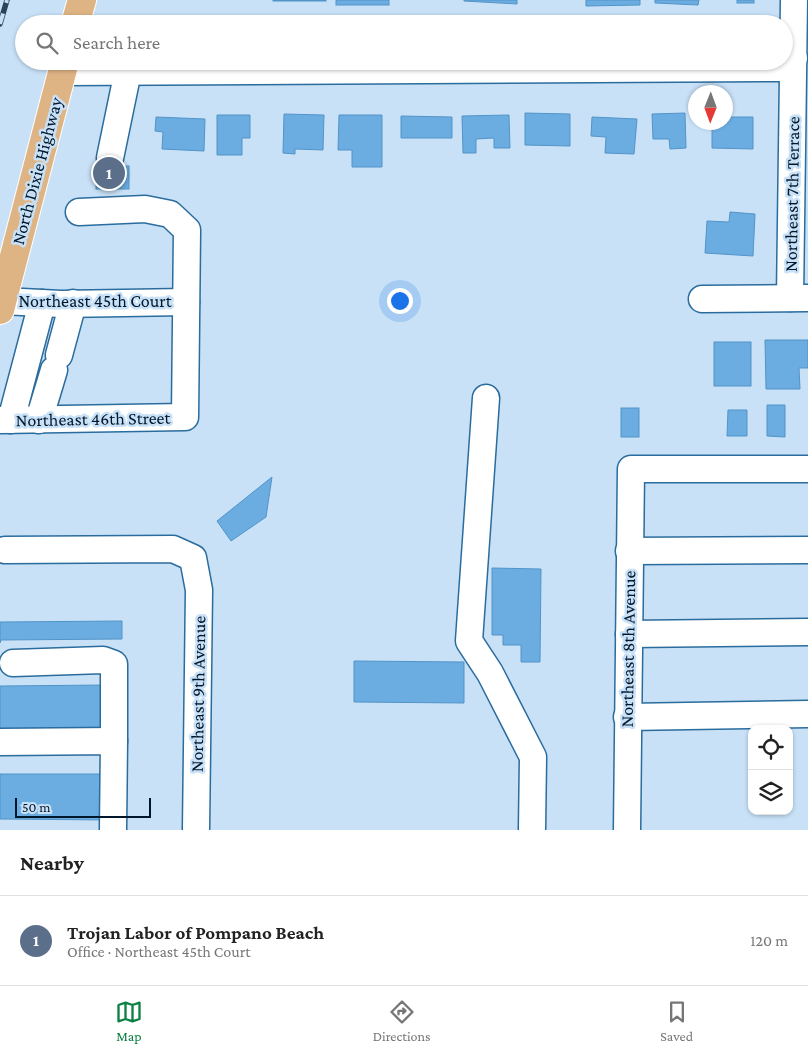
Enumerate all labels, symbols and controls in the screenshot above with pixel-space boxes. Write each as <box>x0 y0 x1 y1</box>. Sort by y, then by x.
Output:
search box <box>15 15 793 70</box>
icon: search <box>33 29 61 57</box>
text: Search here <box>73 32 160 53</box>
north arrow <box>688 85 733 130</box>
street label: North Dixie Highway <box>8 94 66 247</box>
street label: Northeast 7th Terrace <box>781 116 803 272</box>
pin: 1 <box>93 154 125 192</box>
your location <box>387 288 413 314</box>
street label: Northeast 45th Court <box>18 291 173 311</box>
street label: Northeast 46th Street <box>15 408 172 430</box>
street label: Northeast 8th Avenue <box>617 570 639 728</box>
street label: Northeast 9th Avenue <box>187 616 209 772</box>
map controls <box>748 725 793 815</box>
button: locate <box>748 725 793 770</box>
button: layers <box>748 770 793 815</box>
scale bar <box>15 795 151 818</box>
text: 50 m <box>22 799 50 815</box>
text: Nearby <box>20 851 84 875</box>
text: Trojan Labor of Pompano Beach <box>67 922 324 943</box>
text: 1 <box>33 932 39 949</box>
text: 120 m <box>750 932 788 949</box>
text: Office · Northeast 45th Court <box>67 943 251 960</box>
tab: Map <box>115 998 143 1044</box>
tab: Directions <box>373 998 431 1044</box>
tab: Saved <box>660 998 693 1044</box>

